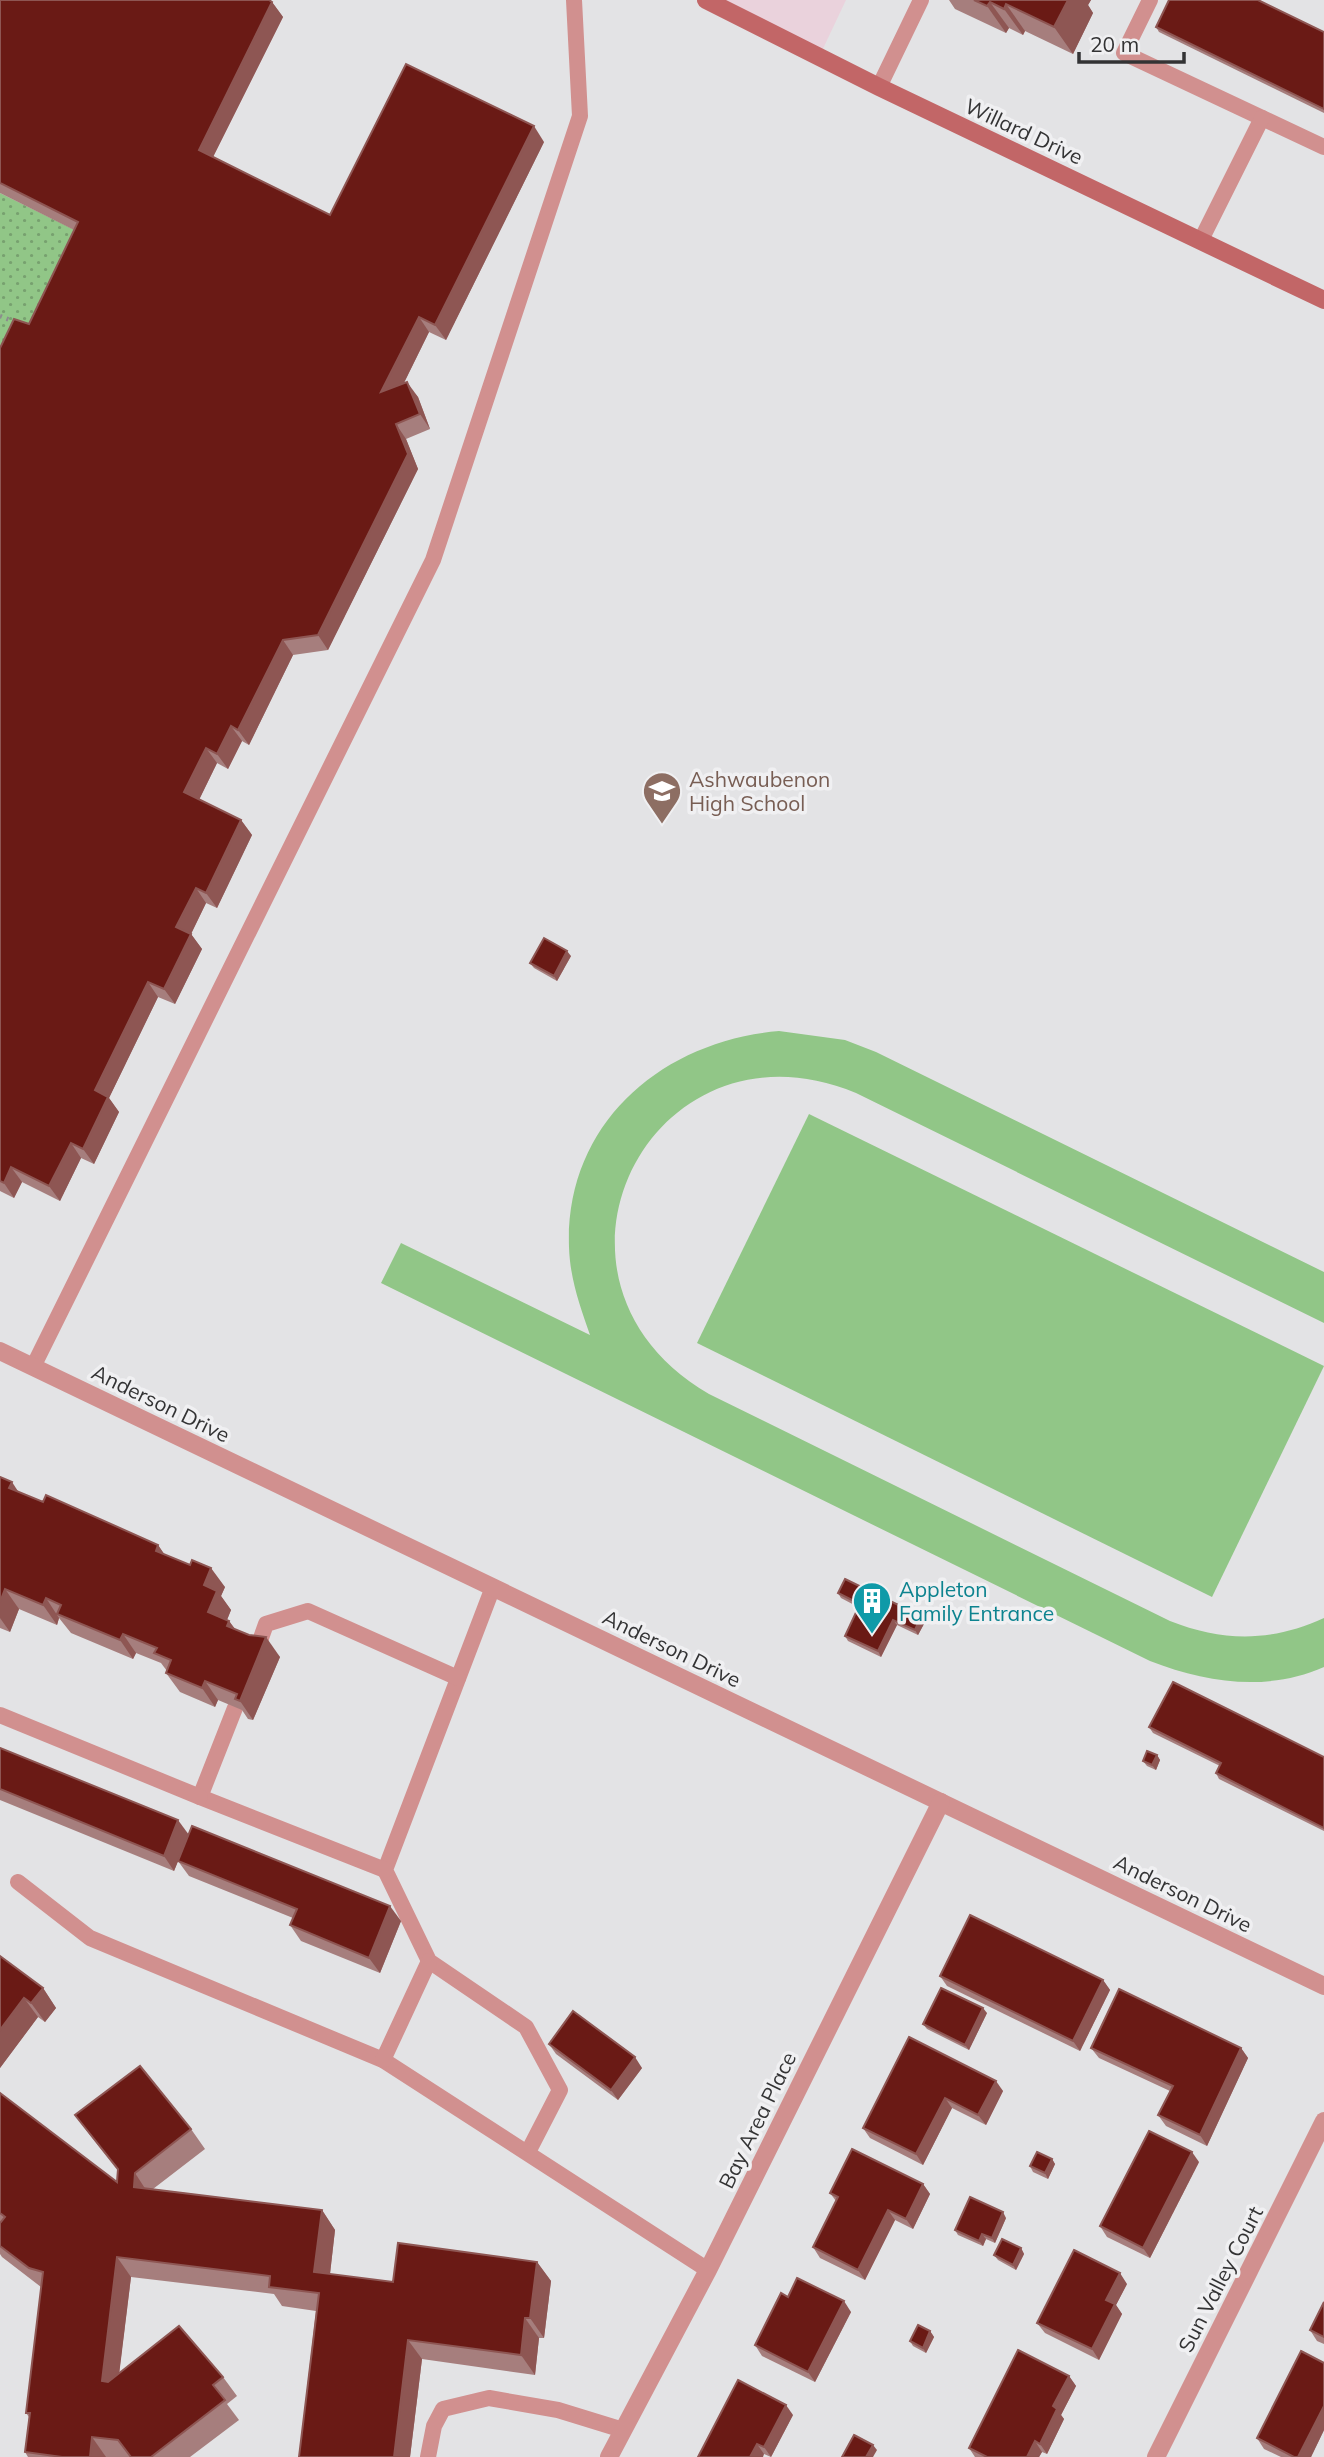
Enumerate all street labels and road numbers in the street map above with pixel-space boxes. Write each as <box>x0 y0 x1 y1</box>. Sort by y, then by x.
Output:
street label: Willard Drive <box>961 92 1087 170</box>
street label: Anderson Drive <box>88 1358 234 1448</box>
street label: Anderson Drive <box>599 1603 745 1693</box>
street label: Anderson Drive <box>1110 1848 1256 1938</box>
street label: Bay Area Place <box>713 2047 801 2193</box>
street label: Sun Valley Court <box>1172 2202 1268 2356</box>

